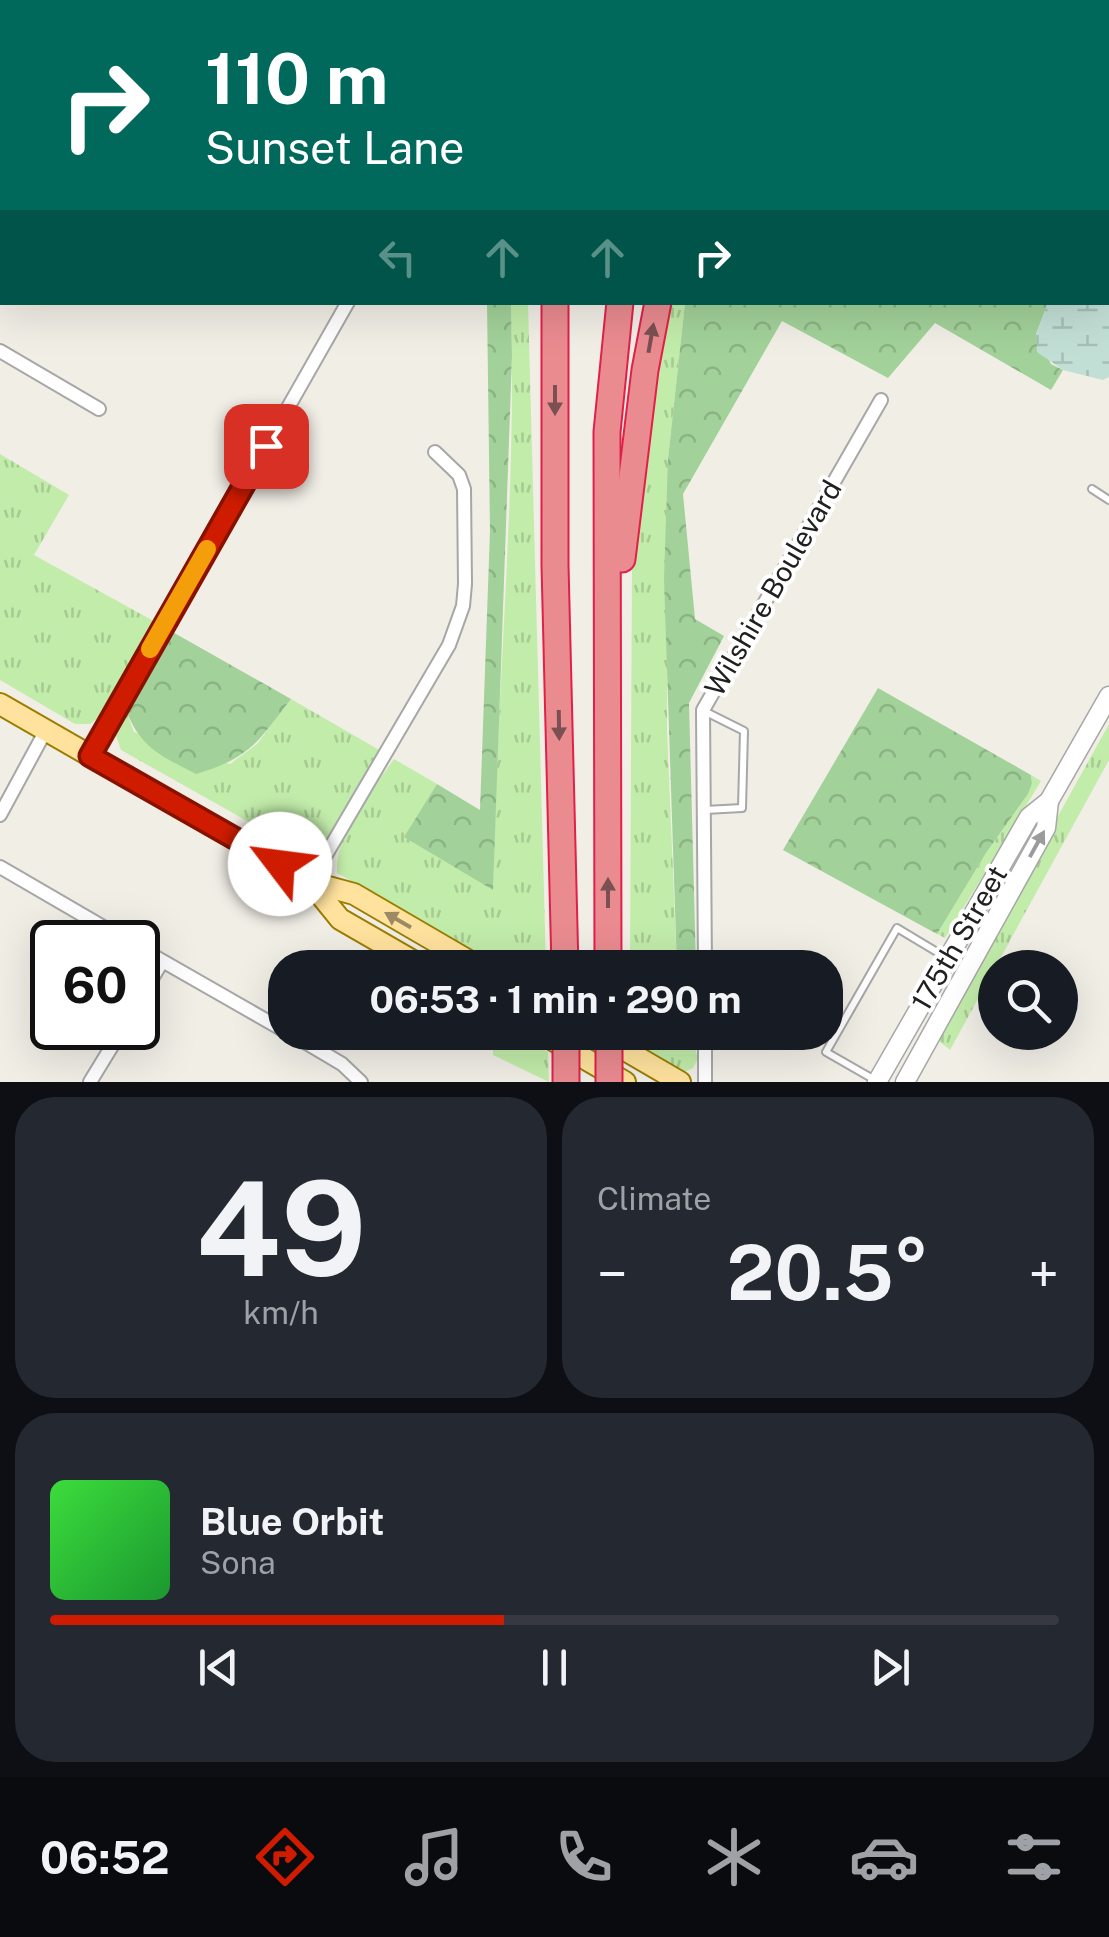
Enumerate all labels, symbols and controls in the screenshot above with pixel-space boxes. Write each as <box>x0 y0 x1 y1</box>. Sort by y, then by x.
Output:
text: 110 m <box>205 37 389 120</box>
icon: right <box>40 40 170 170</box>
text: Sunset Lane <box>205 121 465 174</box>
icon: left <box>370 230 425 285</box>
icon: ahead <box>475 230 530 285</box>
icon: ahead <box>580 230 635 285</box>
icon: right <box>685 230 740 285</box>
one-way arrow <box>644 322 659 354</box>
one-way arrow <box>547 384 563 416</box>
pin <box>224 404 309 489</box>
icon: arrive <box>239 419 294 474</box>
street label: Wilshire Boulevard <box>697 474 848 702</box>
one-way arrow <box>551 709 567 741</box>
position arrow <box>228 812 332 916</box>
one-way arrow <box>1028 830 1046 858</box>
street label: 175th Street <box>904 859 1013 1016</box>
one-way arrow <box>600 876 616 908</box>
one-way arrow <box>384 911 412 929</box>
speed limit sign: 60 <box>30 920 160 1050</box>
map controls <box>978 950 1078 1050</box>
button: search <box>978 950 1078 1050</box>
text: 06:53 · 1 min · 290 m <box>369 977 742 1022</box>
text: 49 <box>196 1153 366 1305</box>
text: Climate <box>597 1180 711 1217</box>
text: 20.5° <box>727 1229 929 1317</box>
text: − <box>597 1242 628 1306</box>
text: + <box>1028 1242 1059 1306</box>
text: km/h <box>243 1294 319 1331</box>
text: Blue Orbit <box>200 1499 384 1544</box>
text: Sona <box>200 1544 276 1581</box>
icon: previous <box>191 1640 246 1695</box>
icon: pause <box>527 1640 582 1695</box>
icon: next <box>863 1640 918 1695</box>
icon: directions <box>250 1822 320 1892</box>
icon: music <box>399 1822 469 1892</box>
icon: phone <box>549 1822 619 1892</box>
icon: climate <box>699 1822 769 1892</box>
icon: car <box>849 1822 919 1892</box>
icon: filters <box>999 1822 1069 1892</box>
text: 06:52 <box>40 1831 170 1884</box>

